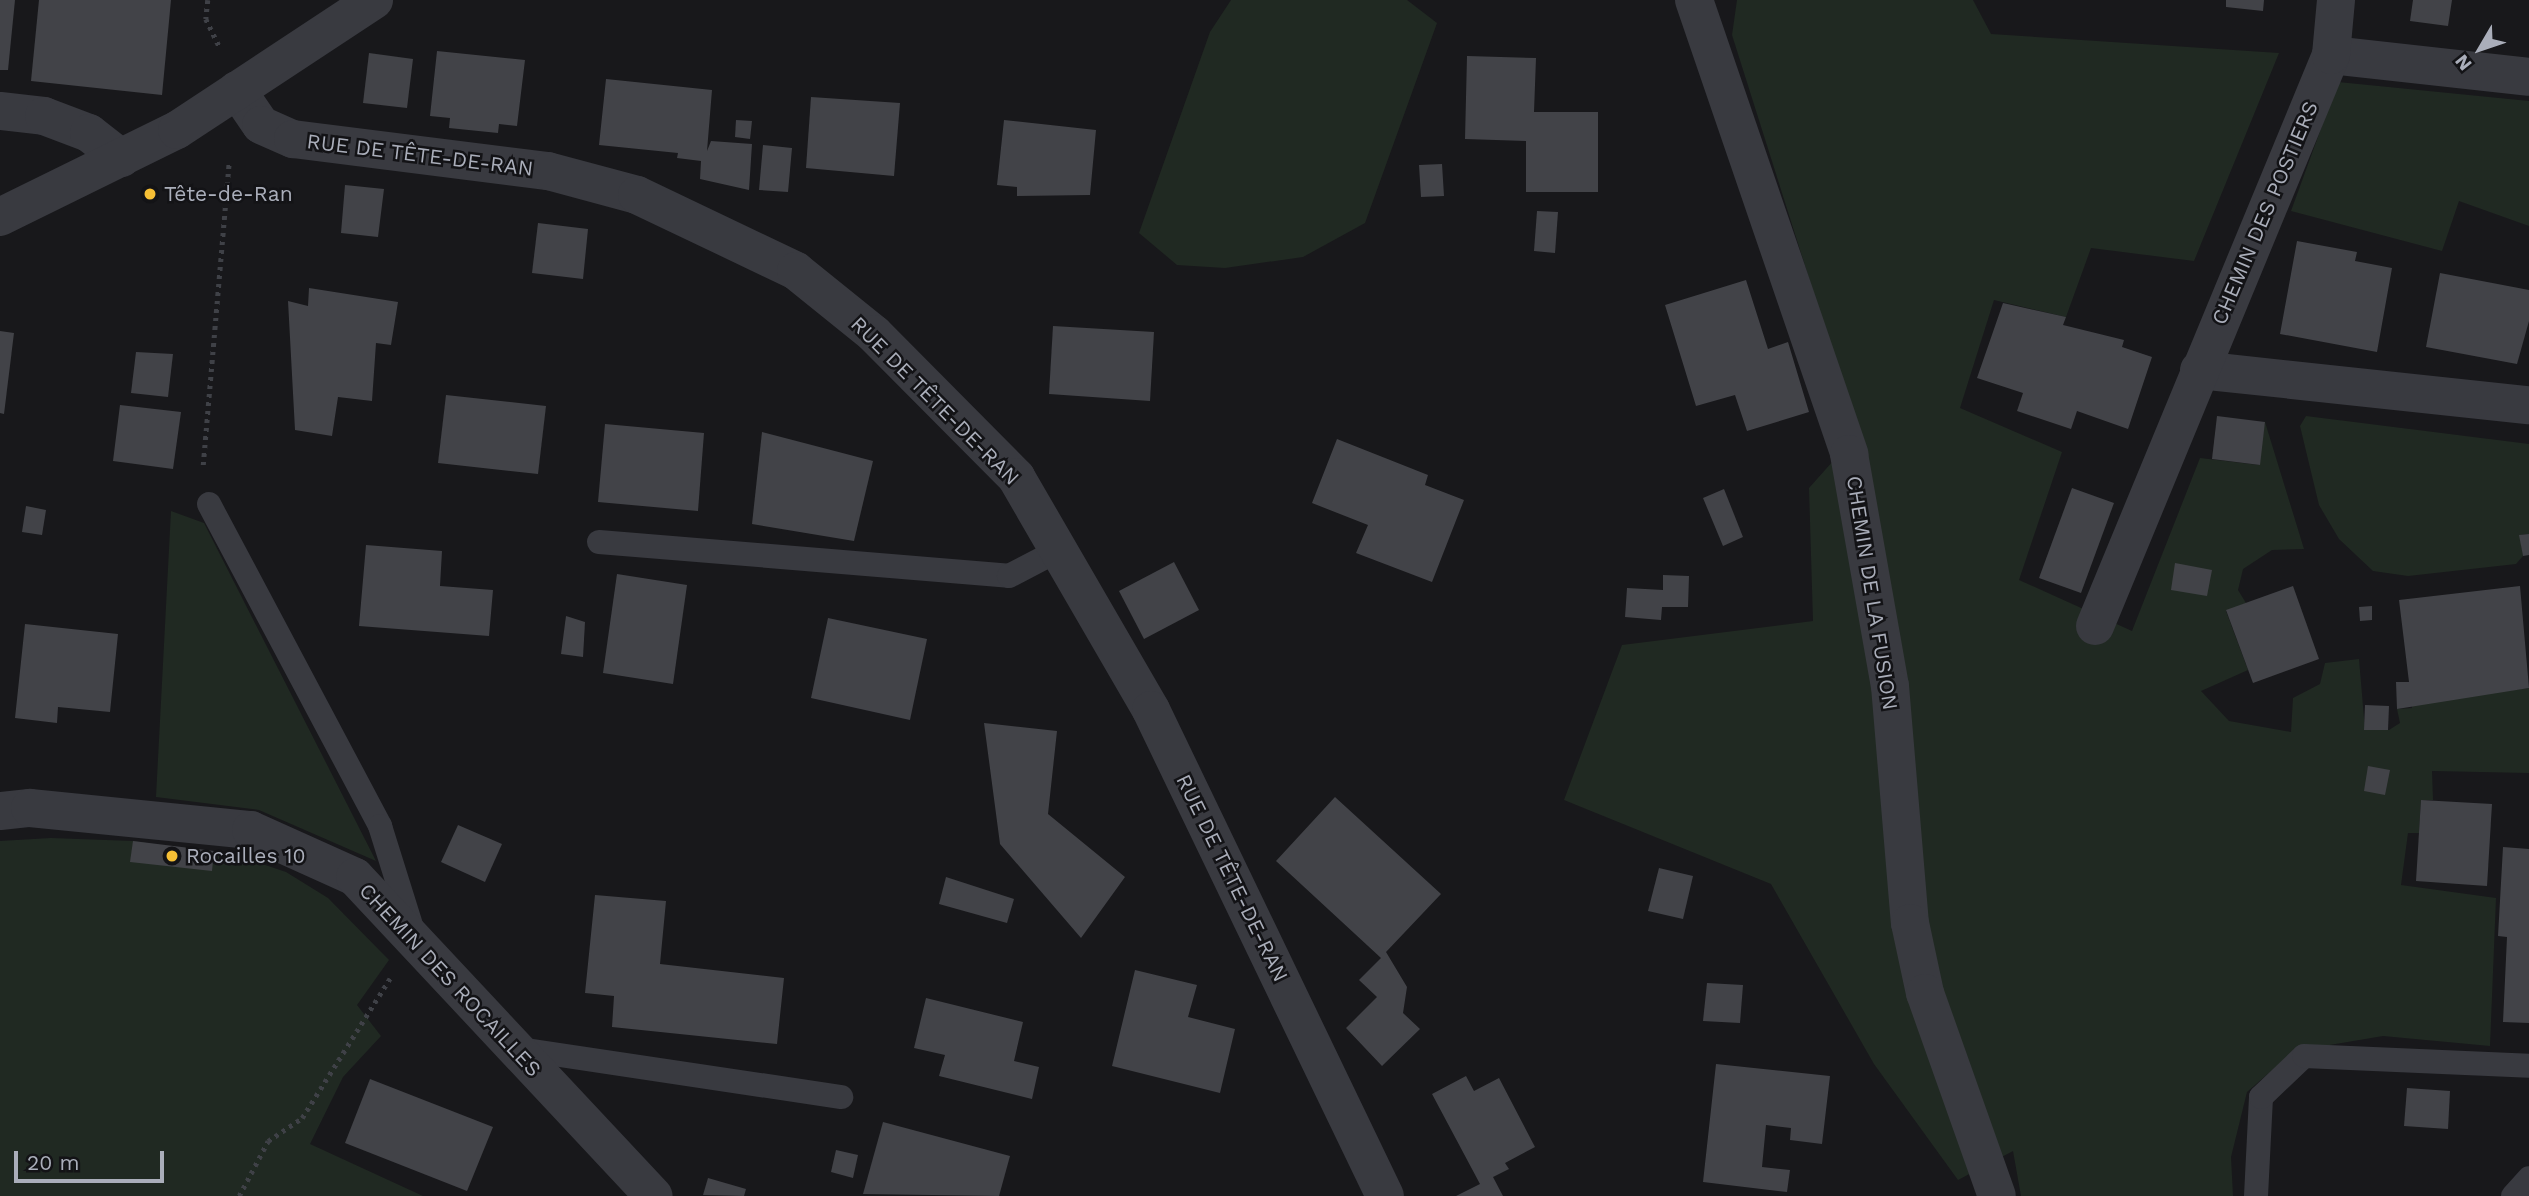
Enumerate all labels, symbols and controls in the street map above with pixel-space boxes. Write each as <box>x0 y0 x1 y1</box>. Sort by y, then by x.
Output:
north arrow <box>2445 14 2515 84</box>
text: N <box>2450 50 2477 75</box>
street label: CHEMIN DES POSTIERS <box>2206 98 2324 328</box>
street label: RUE DE TÊTE-DE-RAN <box>305 129 535 181</box>
place label: Tête-de-Ran <box>164 181 293 207</box>
marker: Tête-de-Ran <box>142 186 158 202</box>
street label: RUE DE TÊTE-DE-RAN <box>845 311 1025 491</box>
street label: CHEMIN DE LA FUSION <box>1841 474 1903 712</box>
street label: RUE DE TÊTE-DE-RAN <box>1171 770 1293 986</box>
place label: Rocailles 10 <box>186 843 306 869</box>
marker: Rocailles 10 <box>164 848 180 864</box>
street label: CHEMIN DES ROCAILLES <box>354 878 546 1082</box>
scale bar <box>18 1136 168 1180</box>
text: 20 m <box>27 1150 79 1175</box>

